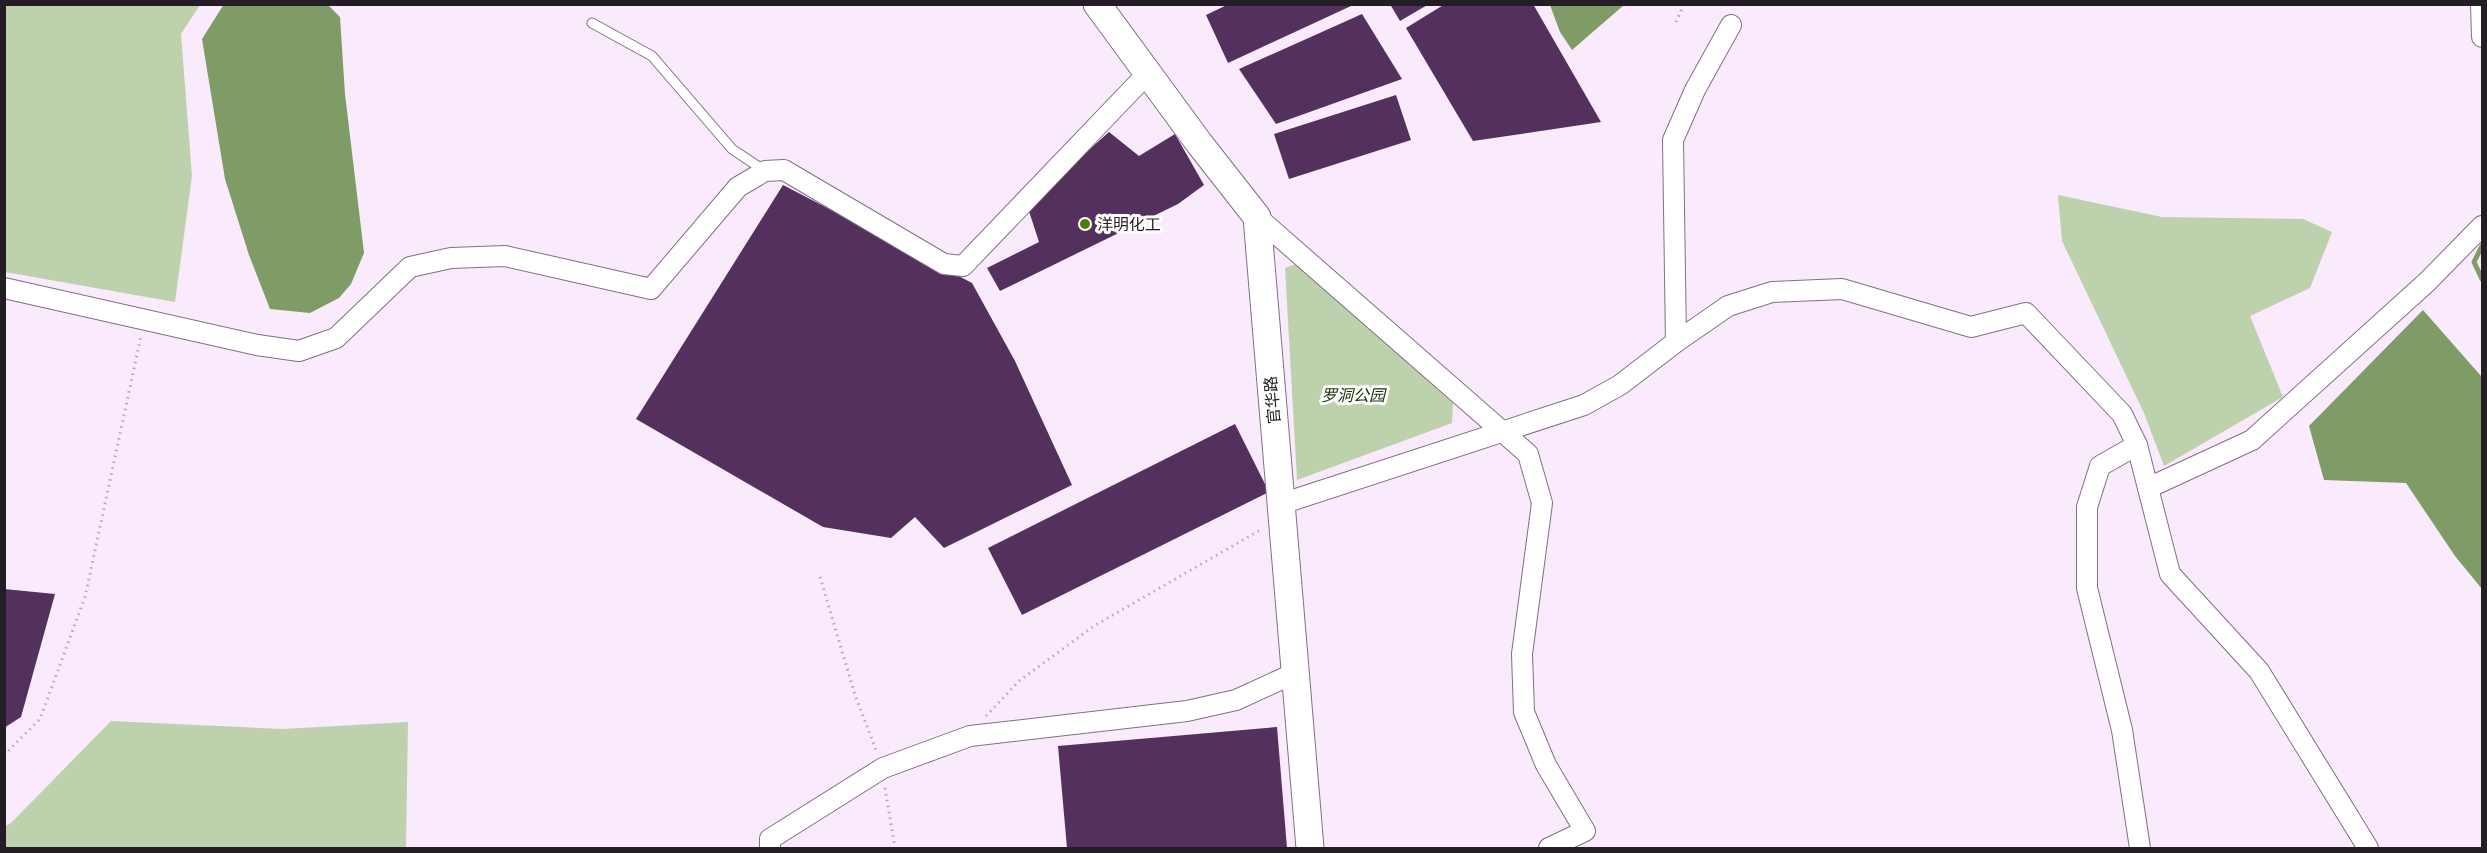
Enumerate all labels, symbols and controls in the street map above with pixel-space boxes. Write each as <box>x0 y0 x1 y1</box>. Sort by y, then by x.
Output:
place label: 洋明化工 <box>1097 214 1161 234</box>
marker: 洋明化工 <box>1078 217 1092 231</box>
street label: 官华路 <box>1260 375 1284 425</box>
park label: 罗洞公园 <box>1321 385 1387 405</box>

